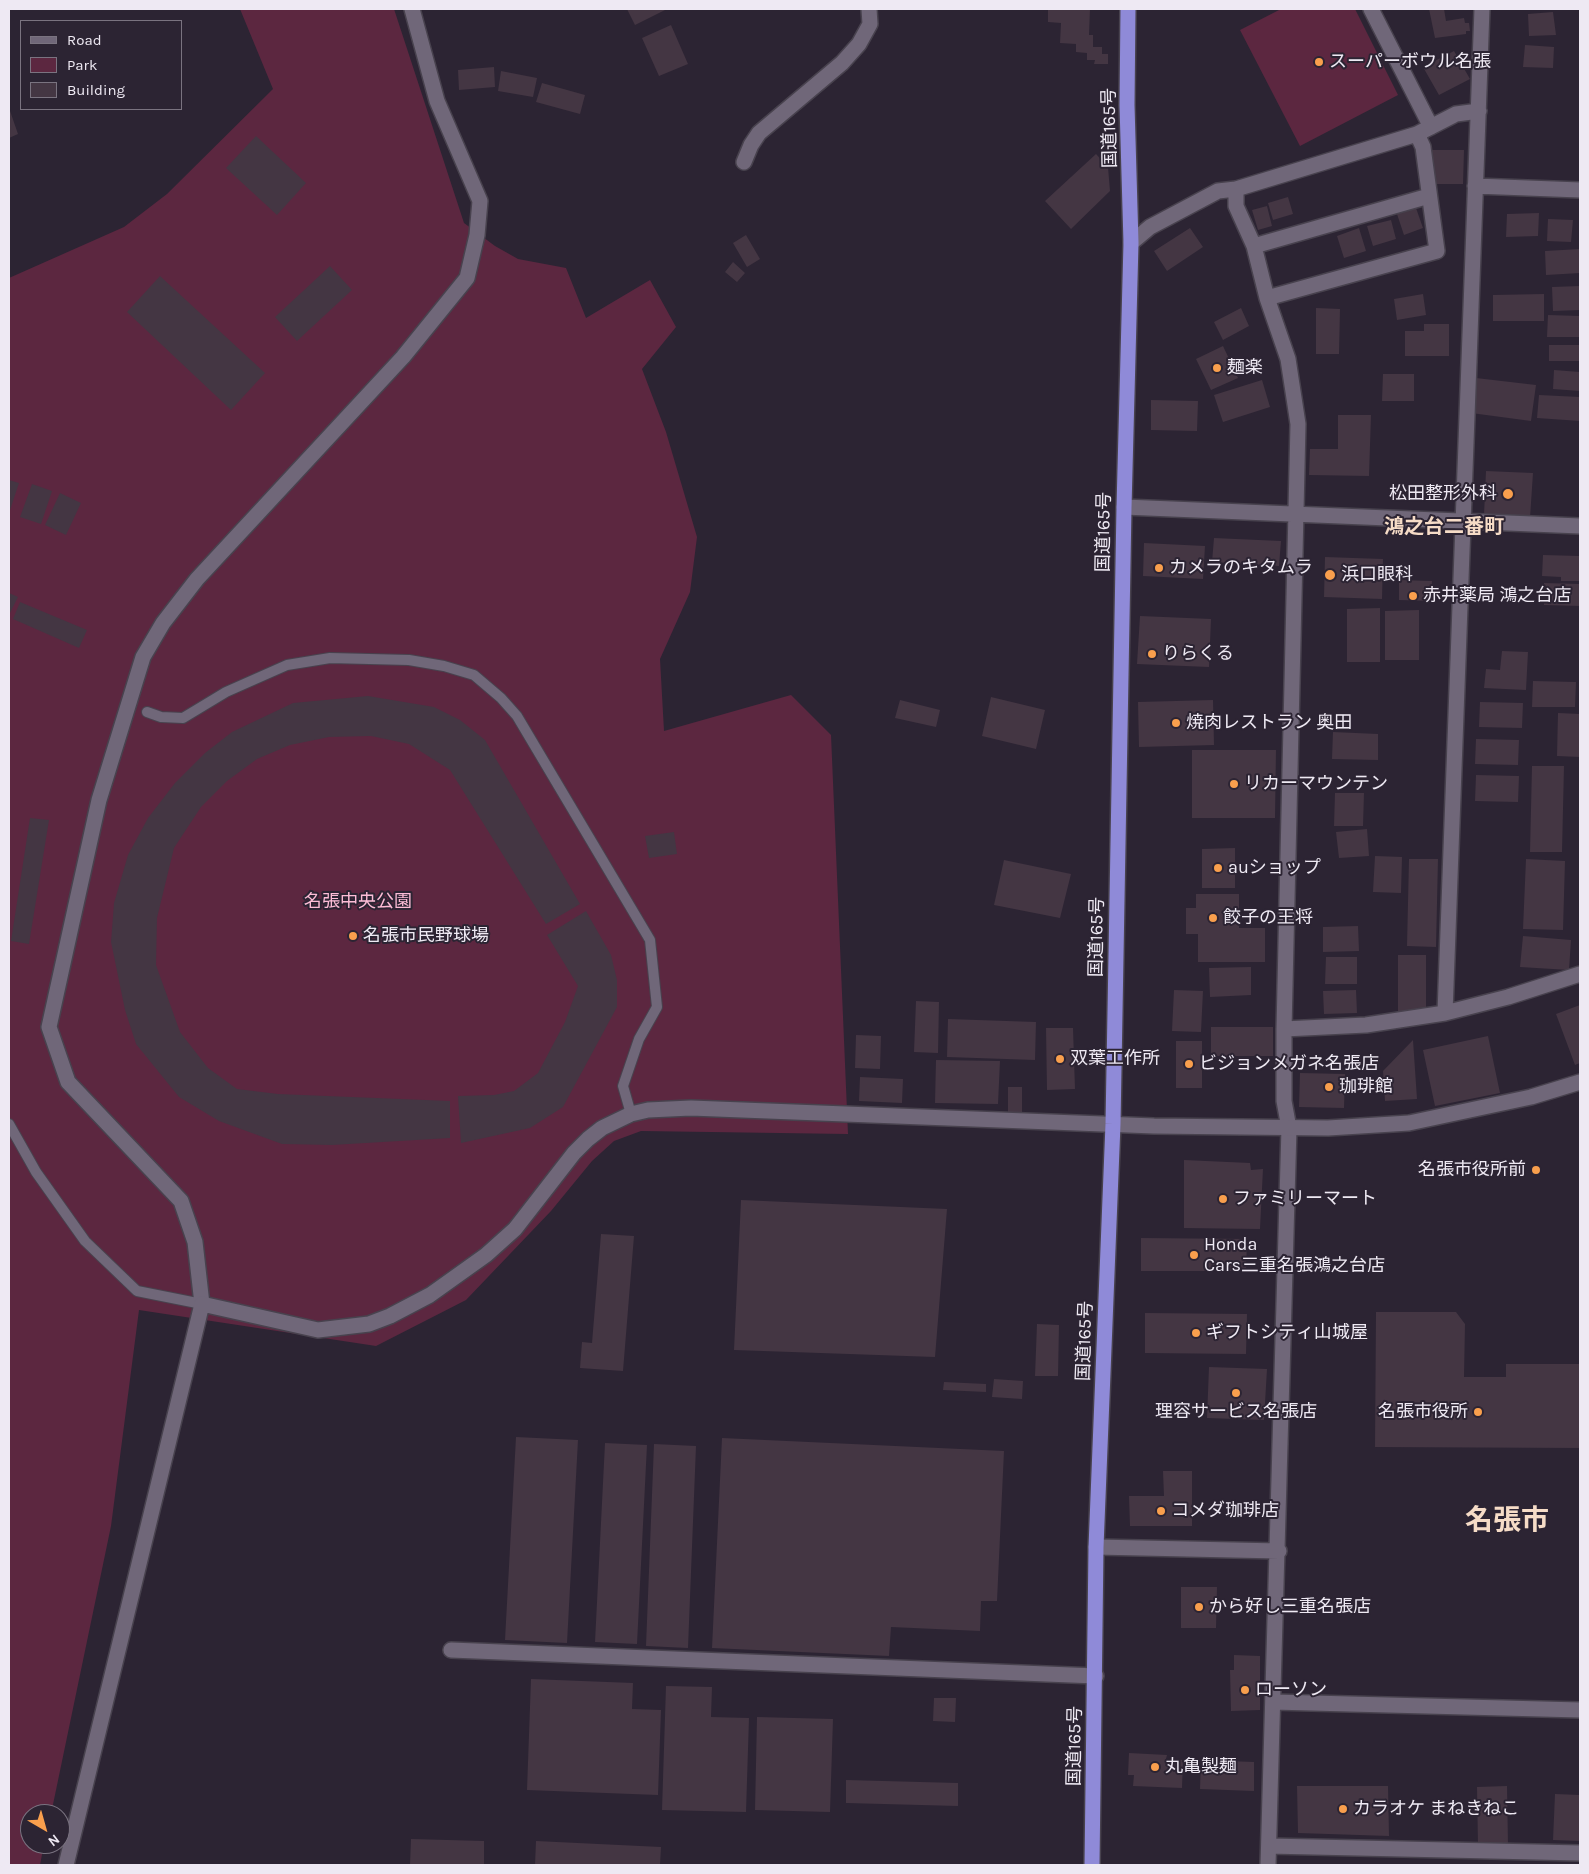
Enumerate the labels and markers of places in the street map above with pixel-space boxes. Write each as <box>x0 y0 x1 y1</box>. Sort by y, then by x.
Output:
place label: スーパーボウル名張 <box>1329 51 1491 73</box>
marker: スーパーボウル名張 <box>1313 56 1325 68</box>
place label: 麺楽 <box>1227 357 1263 379</box>
marker: 麺楽 <box>1211 362 1223 374</box>
place label: 松田整形外科 <box>1389 483 1497 505</box>
marker: 松田整形外科 <box>1501 487 1515 501</box>
place label: カメラのキタムラ <box>1169 557 1313 579</box>
marker: カメラのキタムラ <box>1153 562 1165 574</box>
place label: 浜口眼科 <box>1341 564 1413 586</box>
marker: 浜口眼科 <box>1323 568 1337 582</box>
place label: 赤井薬局 鴻之台店 <box>1423 585 1571 607</box>
marker: 赤井薬局 鴻之台店 <box>1407 590 1419 602</box>
place label: りらくる <box>1162 643 1234 665</box>
marker: りらくる <box>1146 648 1158 660</box>
place label: 焼肉レストラン 奥田 <box>1186 712 1352 734</box>
marker: 焼肉レストラン 奥田 <box>1170 717 1182 729</box>
place label: リカーマウンテン <box>1244 773 1388 795</box>
marker: リカーマウンテン <box>1228 778 1240 790</box>
place label: auショップ <box>1228 857 1321 879</box>
marker: auショップ <box>1212 862 1224 874</box>
place label: 餃子の王将 <box>1223 907 1313 929</box>
marker: 餃子の王将 <box>1207 912 1219 924</box>
place label: 名張市民野球場 <box>363 925 489 947</box>
marker: 名張市民野球場 <box>347 930 359 942</box>
place label: 双葉工作所 <box>1070 1048 1160 1070</box>
marker: 双葉工作所 <box>1054 1053 1066 1065</box>
place label: ビジョンメガネ名張店 <box>1199 1053 1379 1075</box>
marker: ビジョンメガネ名張店 <box>1183 1058 1195 1070</box>
place label: 珈琲館 <box>1339 1076 1393 1098</box>
marker: 珈琲館 <box>1323 1081 1335 1093</box>
place label: 名張市役所前 <box>1418 1159 1526 1181</box>
marker: 名張市役所前 <box>1530 1164 1542 1176</box>
place label: ファミリーマート <box>1233 1188 1377 1210</box>
marker: ファミリーマート <box>1217 1193 1229 1205</box>
place label: Honda Cars三重名張鴻之台店 <box>1204 1234 1385 1276</box>
marker: Honda Cars三重名張鴻之台店 <box>1188 1249 1200 1261</box>
place label: ギフトシティ山城屋 <box>1206 1322 1368 1344</box>
marker: ギフトシティ山城屋 <box>1190 1327 1202 1339</box>
marker: 理容サービス名張店 <box>1230 1387 1242 1399</box>
place label: 理容サービス名張店 <box>1155 1401 1317 1423</box>
place label: 名張市役所 <box>1378 1401 1468 1423</box>
marker: 名張市役所 <box>1472 1406 1484 1418</box>
place label: コメダ珈琲店 <box>1171 1500 1279 1522</box>
marker: コメダ珈琲店 <box>1155 1505 1167 1517</box>
place label: から好し三重名張店 <box>1209 1596 1371 1618</box>
marker: から好し三重名張店 <box>1193 1601 1205 1613</box>
place label: ローソン <box>1255 1679 1327 1701</box>
marker: ローソン <box>1239 1684 1251 1696</box>
place label: 丸亀製麺 <box>1165 1756 1237 1778</box>
marker: 丸亀製麺 <box>1149 1761 1161 1773</box>
place label: カラオケ まねきねこ <box>1353 1798 1519 1820</box>
marker: カラオケ まねきねこ <box>1337 1803 1349 1815</box>

